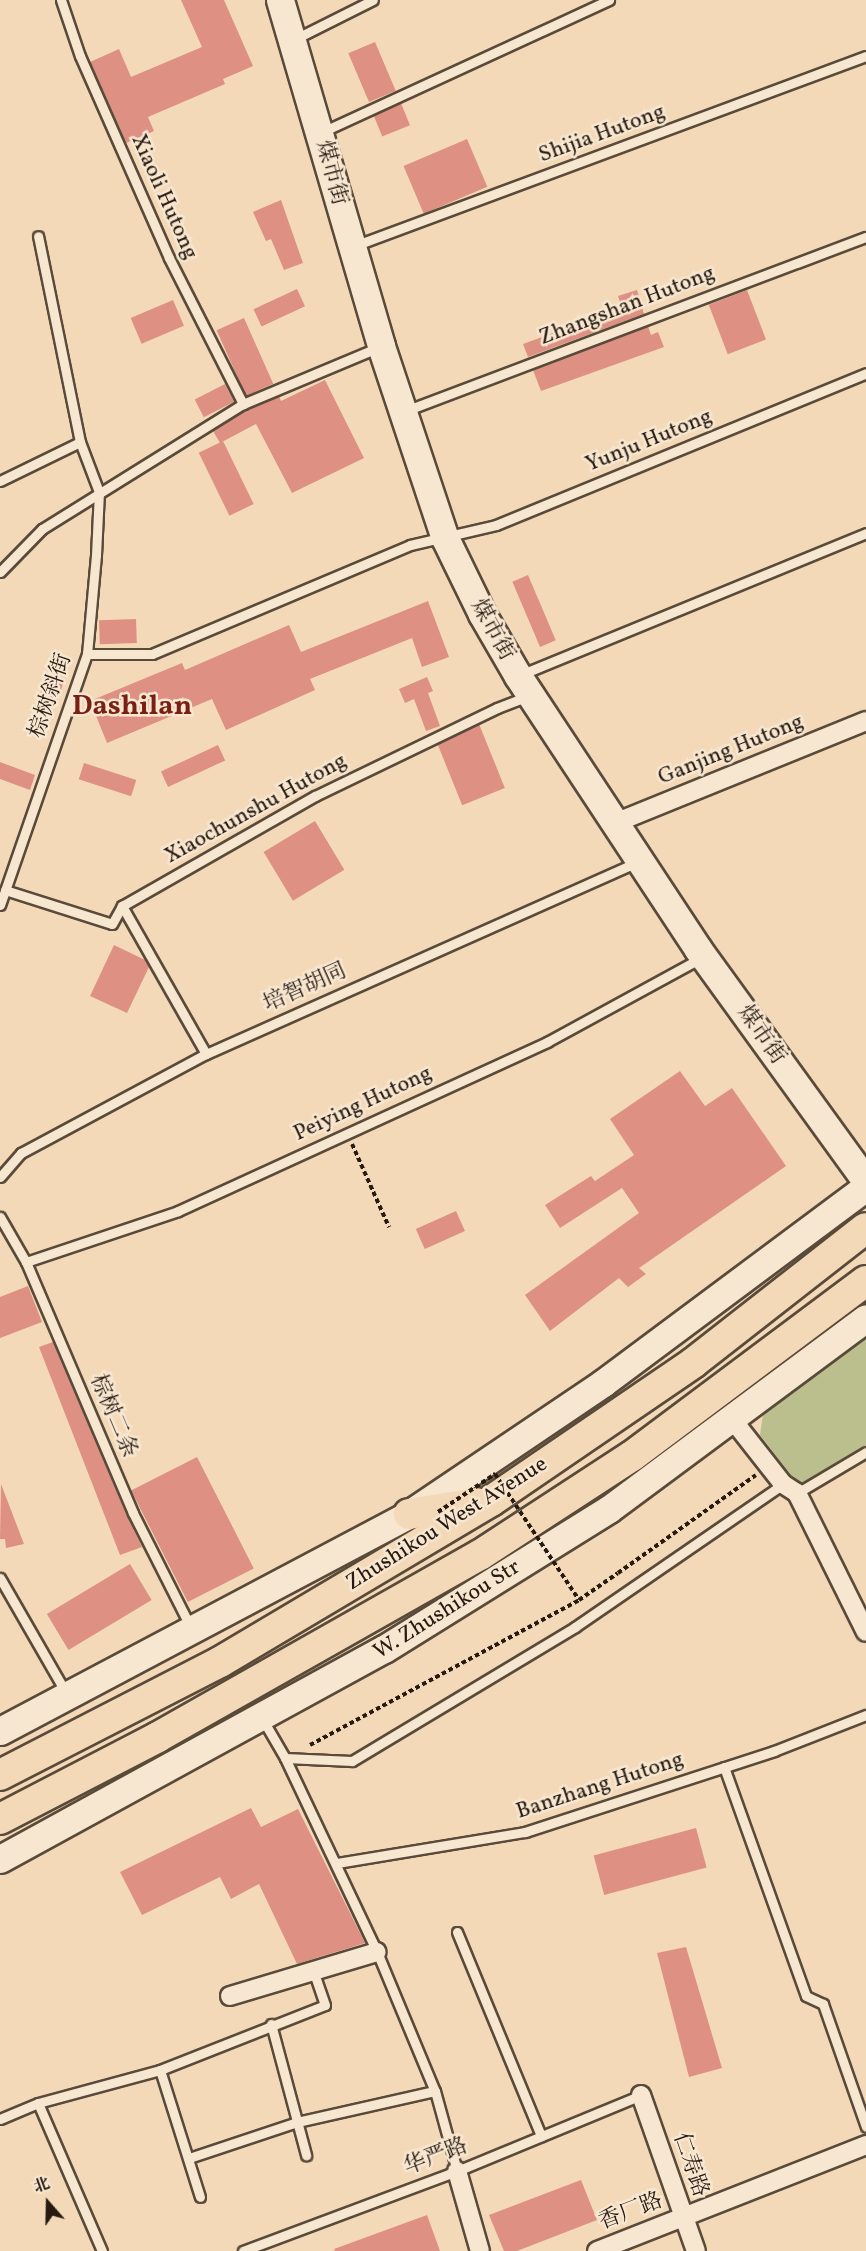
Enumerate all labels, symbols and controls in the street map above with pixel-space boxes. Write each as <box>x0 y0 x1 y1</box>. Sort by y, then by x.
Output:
street label: Shijia Hutong <box>535 99 669 169</box>
street label: Xiaoli Hutong <box>125 130 203 264</box>
street label: 煤市街 <box>310 138 352 208</box>
street label: Zhangshan Hutong <box>535 260 719 352</box>
street label: Yunju Hutong <box>582 404 716 478</box>
street label: 煤市街 <box>464 595 520 665</box>
street label: 棕树斜街 <box>24 650 78 742</box>
district label: Dashilan <box>72 690 192 724</box>
street label: Ganjing Hutong <box>654 709 808 791</box>
street label: Xiaochunshu Hutong <box>160 748 352 870</box>
street label: 培智胡同 <box>259 958 351 1018</box>
street label: 煤市街 <box>731 1000 791 1070</box>
street label: Peiying Hutong <box>290 1060 436 1148</box>
street label: 棕树二条 <box>84 1370 142 1462</box>
street label: Zhushikou West Avenue <box>341 1451 553 1597</box>
street label: W. Zhushikou Str <box>369 1554 525 1666</box>
street label: Banzhang Hutong <box>513 1747 687 1825</box>
street label: 仁寿路 <box>667 2130 713 2200</box>
street label: 华严路 <box>400 2133 472 2181</box>
north arrow <box>18 2173 78 2233</box>
text: 北 <box>31 2173 53 2199</box>
street label: 香厂路 <box>595 2188 667 2236</box>

